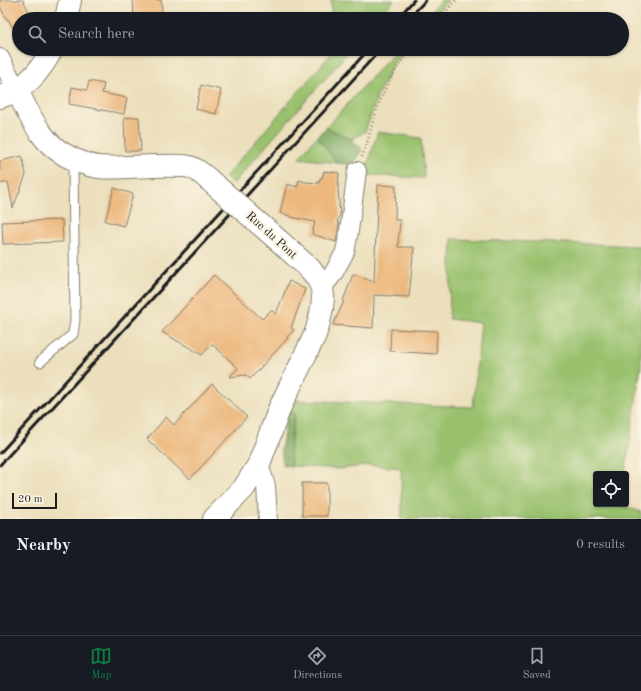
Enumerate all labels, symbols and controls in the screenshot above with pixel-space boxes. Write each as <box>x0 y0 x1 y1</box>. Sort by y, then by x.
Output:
search box <box>12 12 629 56</box>
icon: search <box>26 23 48 45</box>
text: Search here <box>58 27 135 42</box>
street label: Rue du Pont <box>244 210 299 262</box>
map controls <box>593 471 629 507</box>
button: locate <box>593 471 629 507</box>
scale bar <box>12 491 57 510</box>
text: 20 m <box>18 494 43 505</box>
text: Nearby <box>16 537 71 554</box>
text: 0 results <box>576 538 625 551</box>
tab: Map <box>90 645 112 683</box>
tab: Directions <box>293 645 342 683</box>
tab: Saved <box>523 645 551 683</box>

